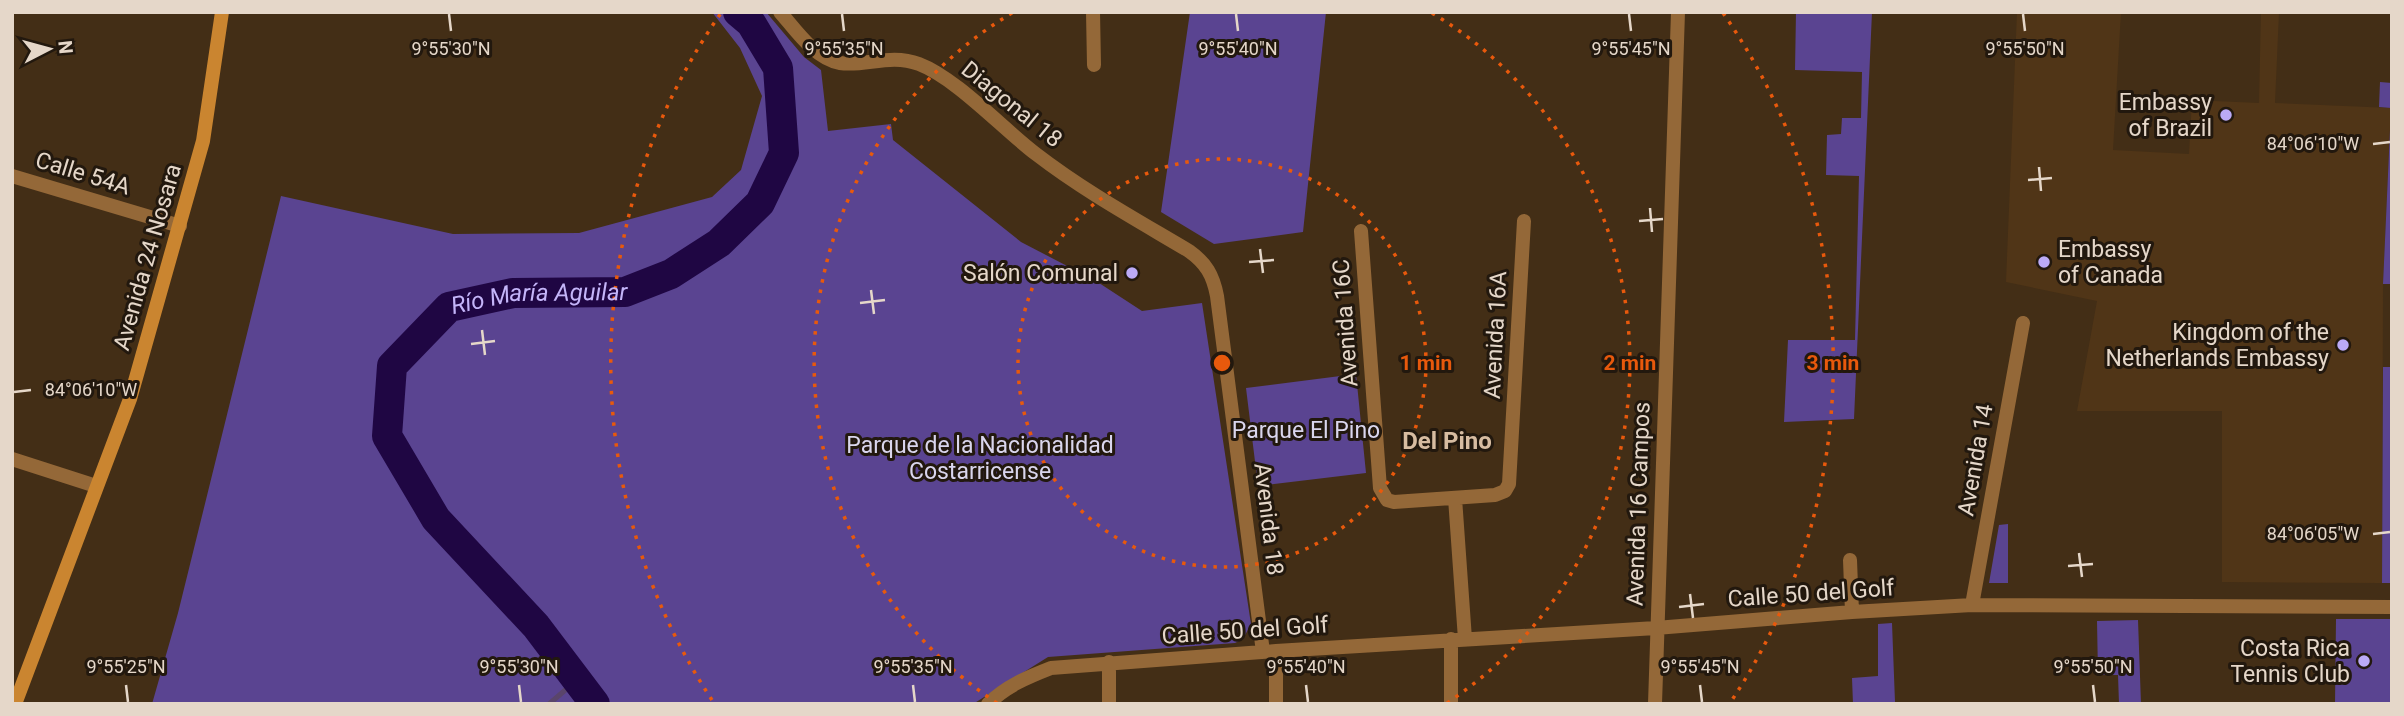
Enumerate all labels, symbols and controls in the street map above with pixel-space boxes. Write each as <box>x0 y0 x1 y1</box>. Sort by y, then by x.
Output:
north arrow <box>14 14 84 84</box>
text: 9°55'30"N <box>411 38 491 59</box>
text: 9°55'35"N <box>804 38 884 59</box>
text: 9°55'40"N <box>1198 38 1278 59</box>
text: 9°55'45"N <box>1591 38 1671 59</box>
text: 9°55'50"N <box>1985 38 2065 59</box>
text: N <box>53 39 78 55</box>
street label: Diagonal 18 <box>956 56 1067 153</box>
place label: Embassy of Brazil <box>2119 89 2212 142</box>
marker: Embassy of Brazil <box>2218 107 2234 123</box>
text: 84°06'10"W <box>2267 133 2359 154</box>
street label: Calle 54A <box>32 146 133 201</box>
street label: Avenida 24 Nosara <box>108 161 187 353</box>
place label: Embassy of Canada <box>2058 236 2163 289</box>
marker: Embassy of Canada <box>2036 254 2052 270</box>
street label: Avenida 16C <box>1328 258 1363 388</box>
place label: Salón Comunal <box>963 260 1118 287</box>
marker: Salón Comunal <box>1124 265 1140 281</box>
street label: Avenida 16A <box>1479 270 1512 400</box>
water label: Río María Aguilar <box>448 278 629 320</box>
place label: Kingdom of the Netherlands Embassy <box>2106 319 2329 372</box>
marker: Kingdom of the Netherlands Embassy <box>2335 337 2351 353</box>
centre of rings <box>1210 351 1234 375</box>
text: 1 min <box>1400 351 1452 375</box>
text: 2 min <box>1604 351 1656 375</box>
text: 3 min <box>1807 351 1859 375</box>
text: 84°06'10"W <box>45 379 137 400</box>
street label: Avenida 16 Campos <box>1621 401 1656 607</box>
street label: Avenida 14 <box>1952 402 1999 518</box>
park label: Parque El Pino <box>1232 417 1380 444</box>
district label: Del Pino <box>1402 427 1492 455</box>
park label: Parque de la Nacionalidad Costarricense <box>846 432 1114 485</box>
street label: Avenida 18 <box>1248 461 1289 577</box>
text: 84°06'05"W <box>2267 523 2359 544</box>
street label: Calle 50 del Golf <box>1727 574 1896 613</box>
street label: Calle 50 del Golf <box>1161 611 1330 650</box>
place label: Costa Rica Tennis Club <box>2230 635 2350 688</box>
marker: Costa Rica Tennis Club <box>2356 653 2372 669</box>
text: 9°55'25"N <box>86 656 166 677</box>
text: 9°55'30"N <box>479 656 559 677</box>
text: 9°55'35"N <box>873 656 953 677</box>
text: 9°55'40"N <box>1266 656 1346 677</box>
text: 9°55'45"N <box>1660 656 1740 677</box>
text: 9°55'50"N <box>2053 656 2133 677</box>

